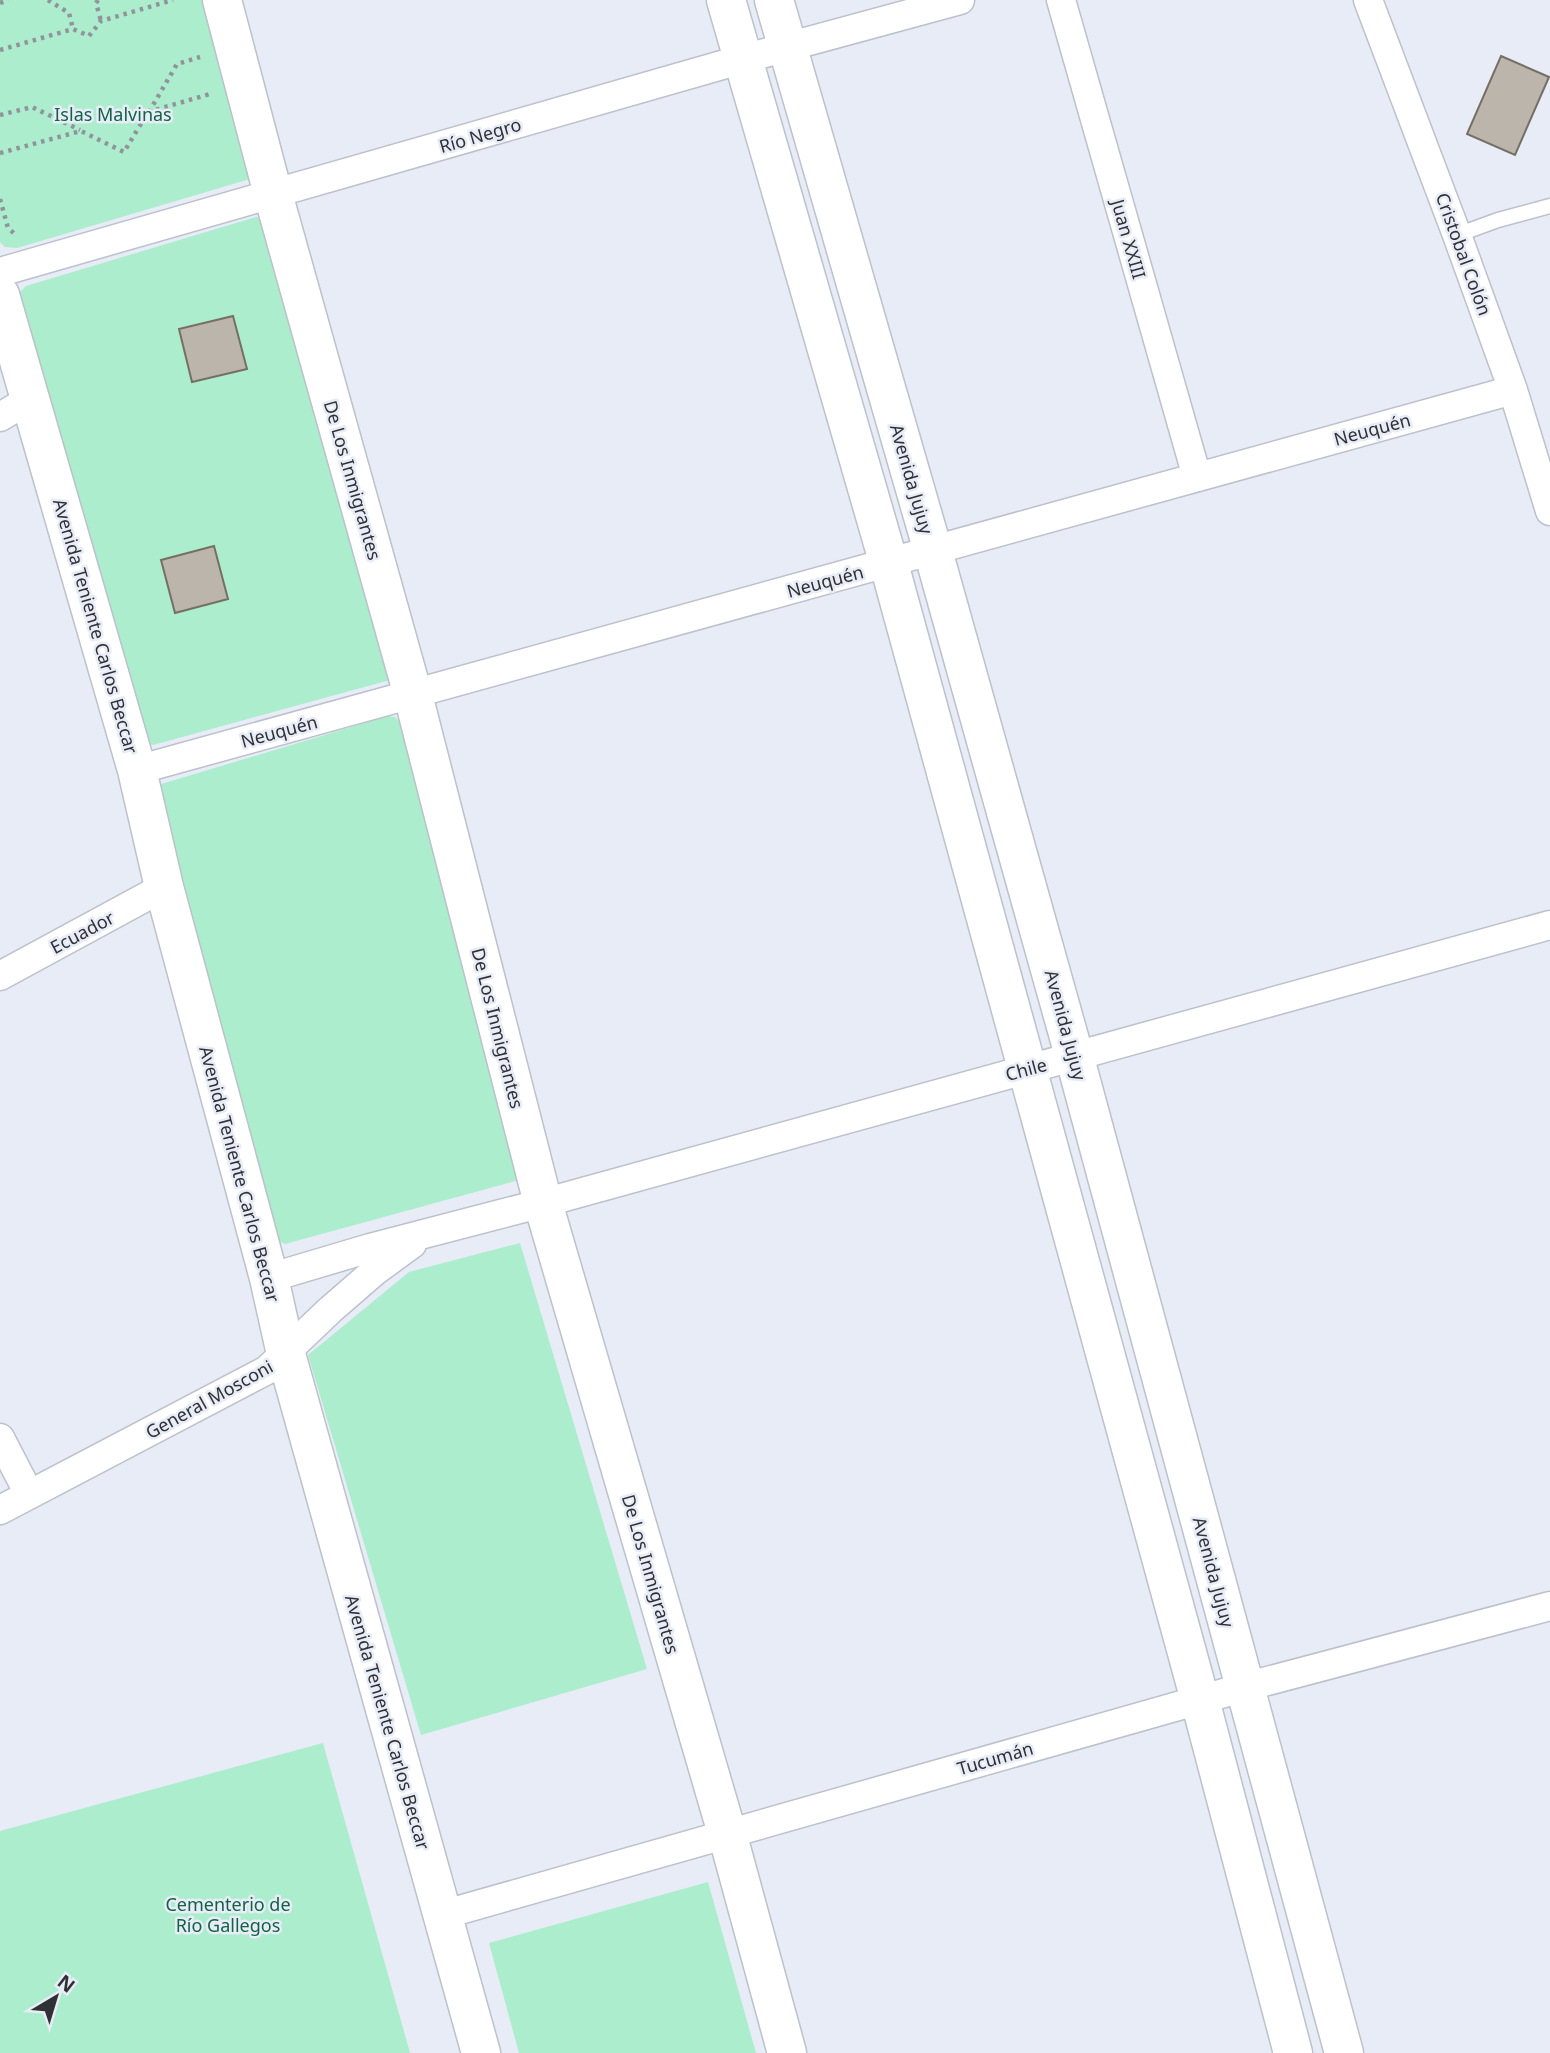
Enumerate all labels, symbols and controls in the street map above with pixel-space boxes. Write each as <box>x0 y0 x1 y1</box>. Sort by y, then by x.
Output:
park label: Islas Malvinas <box>54 102 172 126</box>
street label: Río Negro <box>436 112 524 158</box>
street label: Cristobal Colón <box>1431 189 1497 319</box>
street label: Juan XXIII <box>1106 195 1152 281</box>
street label: De Los Inmigrantes <box>319 397 387 563</box>
street label: Neuquén <box>1331 407 1413 451</box>
street label: Avenida Jujuy <box>885 421 939 538</box>
street label: Avenida Teniente Carlos Beccar <box>48 496 144 757</box>
street label: Neuquén <box>784 559 866 603</box>
street label: Neuquén <box>238 709 320 753</box>
street label: Ecuador <box>46 905 119 959</box>
street label: De Los Inmigrantes <box>466 945 530 1111</box>
street label: Avenida Jujuy <box>1040 967 1092 1084</box>
street label: Avenida Teniente Carlos Beccar <box>194 1043 286 1305</box>
street label: Chile <box>1003 1052 1049 1086</box>
street label: General Mosconi <box>141 1354 277 1444</box>
street label: De Los Inmigrantes <box>617 1491 685 1657</box>
street label: Avenida Jujuy <box>1188 1514 1240 1631</box>
street label: Avenida Teniente Carlos Beccar <box>340 1592 436 1853</box>
street label: Tucumán <box>954 1736 1036 1780</box>
park label: Cementerio de Río Gallegos <box>165 1892 291 1937</box>
north arrow <box>21 1962 91 2032</box>
text: N <box>52 1969 81 1999</box>

